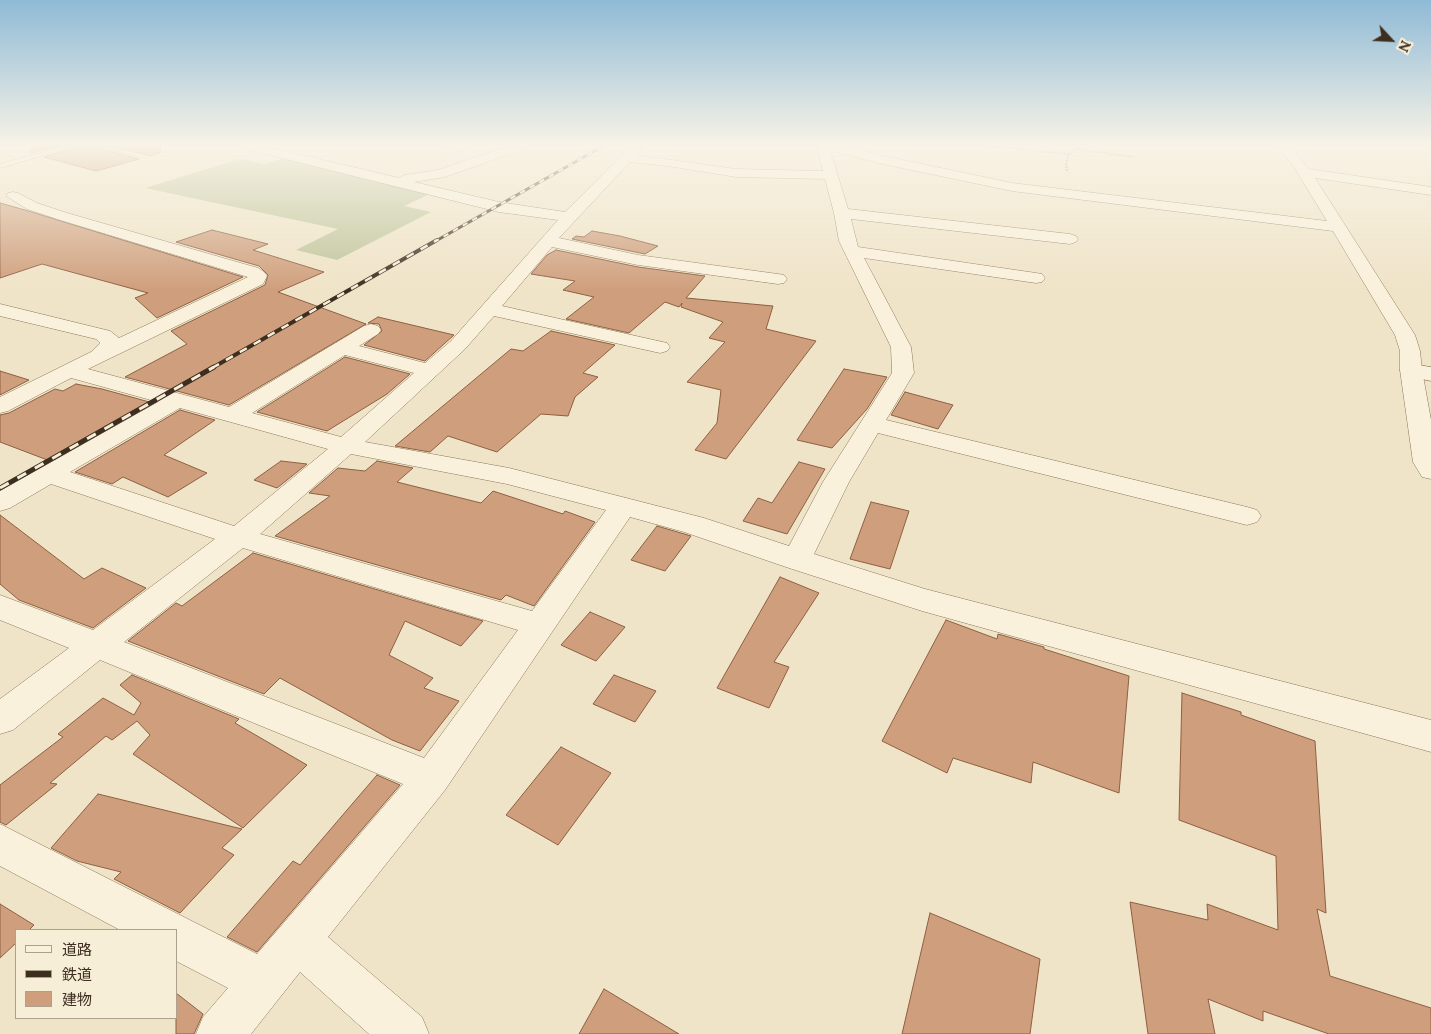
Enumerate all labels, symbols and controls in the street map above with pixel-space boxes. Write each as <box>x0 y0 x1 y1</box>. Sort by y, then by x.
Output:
north arrow <box>1366 15 1416 65</box>
text: N <box>1394 38 1415 55</box>
legend <box>15 929 178 1019</box>
text: 道路 <box>62 940 92 959</box>
text: 鉄道 <box>62 965 92 984</box>
text: 建物 <box>62 990 92 1009</box>

